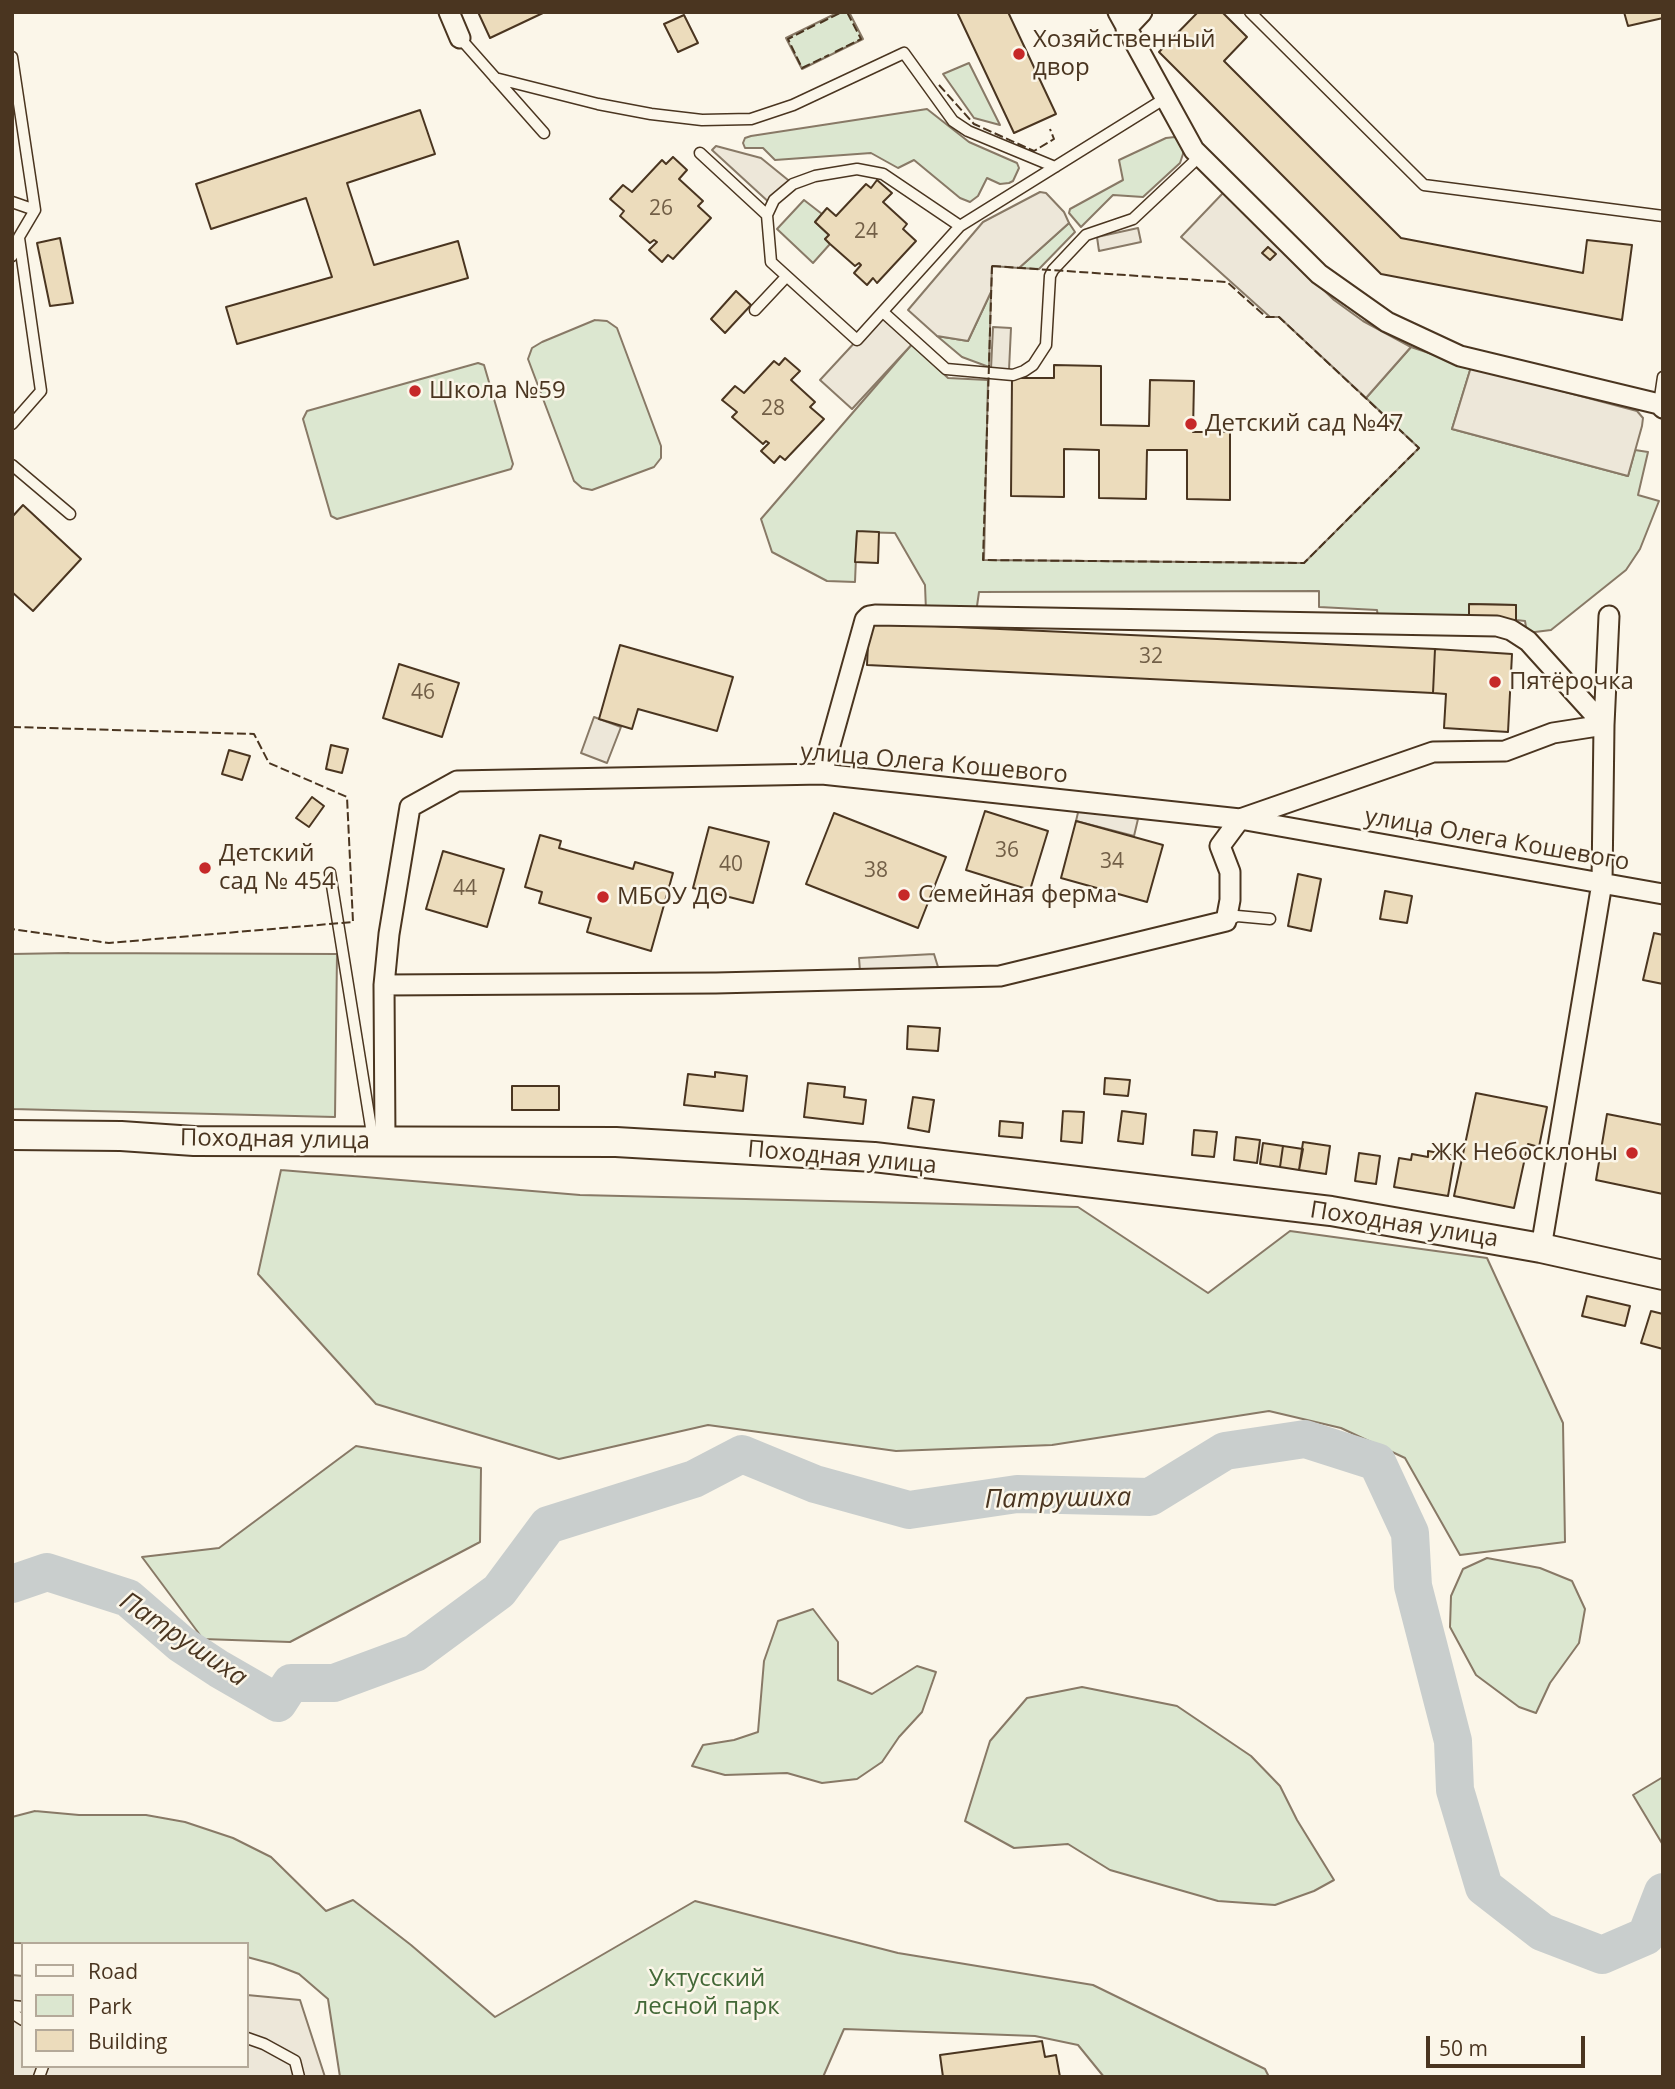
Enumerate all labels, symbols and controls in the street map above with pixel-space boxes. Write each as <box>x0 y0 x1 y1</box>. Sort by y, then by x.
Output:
place label: Хозяйственный двор <box>1033 26 1216 82</box>
marker: Хозяйственный двор <box>1011 46 1027 62</box>
house number: 26 <box>649 196 673 222</box>
house number: 24 <box>854 219 878 245</box>
place label: Школа №59 <box>429 377 566 405</box>
marker: Школа №59 <box>407 383 423 399</box>
house number: 28 <box>761 396 785 422</box>
place label: Детский сад №47 <box>1205 410 1404 438</box>
marker: Детский сад №47 <box>1183 416 1199 432</box>
house number: 32 <box>1139 644 1163 670</box>
place label: Пятёрочка <box>1509 668 1634 696</box>
marker: Пятёрочка <box>1487 674 1503 690</box>
house number: 46 <box>411 680 435 706</box>
street label: улица Олега Кошевого <box>799 738 1069 790</box>
street label: улица Олега Кошевого <box>1362 803 1632 877</box>
house number: 36 <box>995 838 1019 864</box>
place label: Детский сад № 454 <box>219 840 336 896</box>
house number: 34 <box>1100 849 1124 875</box>
house number: 40 <box>719 852 743 878</box>
house number: 38 <box>864 858 888 884</box>
marker: Детский сад № 454 <box>197 860 213 876</box>
house number: 44 <box>453 876 477 902</box>
place label: Семейная ферма <box>918 881 1117 909</box>
place label: МБОУ ДО <box>617 883 728 911</box>
marker: Семейная ферма <box>896 887 912 903</box>
marker: МБОУ ДО <box>595 889 611 905</box>
street label: Походная улица <box>180 1124 370 1156</box>
street label: Походная улица <box>746 1135 938 1181</box>
place label: ЖК Небосклоны <box>1431 1139 1618 1167</box>
marker: ЖК Небосклоны <box>1624 1145 1640 1161</box>
street label: Походная улица <box>1308 1196 1500 1254</box>
water label: Патрушиха <box>984 1482 1132 1516</box>
water label: Патрушиха <box>113 1586 253 1694</box>
legend <box>21 1942 248 2068</box>
text: Road <box>88 1957 138 1985</box>
park label: Уктусский лесной парк <box>634 1965 780 2021</box>
text: Park <box>88 1992 132 2020</box>
scale bar <box>1430 2022 1589 2066</box>
text: Building <box>88 2027 167 2055</box>
text: 50 m <box>1439 2034 1488 2062</box>

